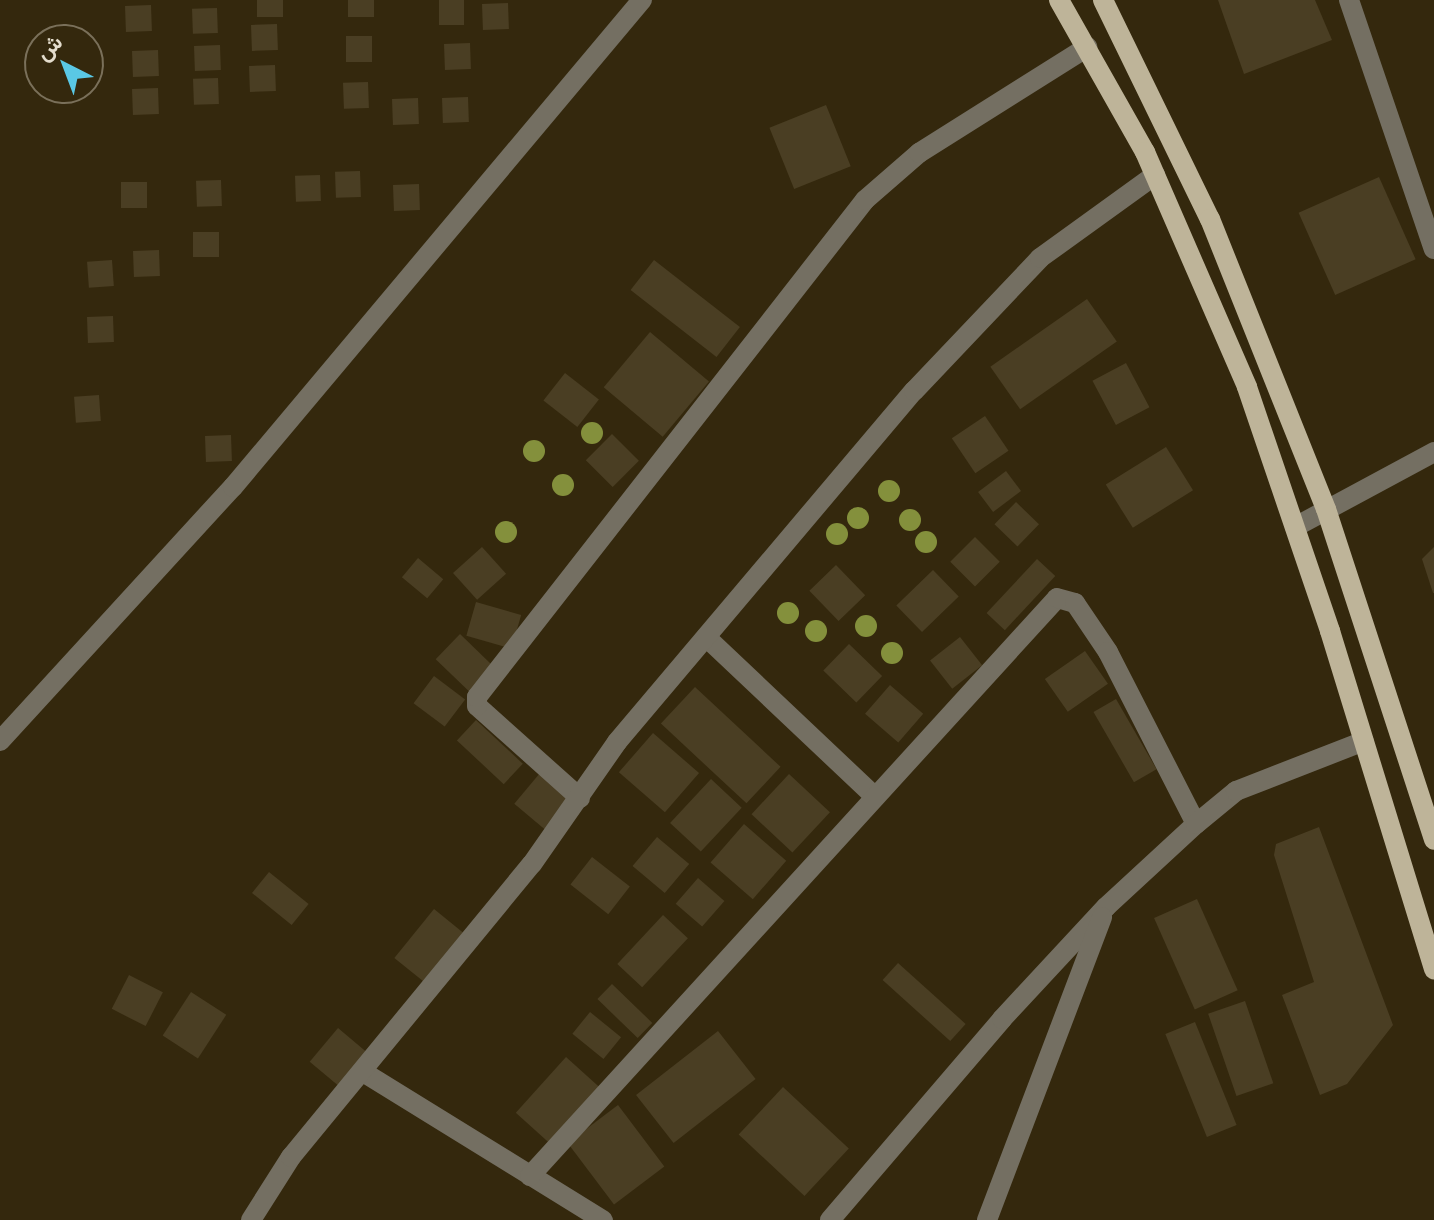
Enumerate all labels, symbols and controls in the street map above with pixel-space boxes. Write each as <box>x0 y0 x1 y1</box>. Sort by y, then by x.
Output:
north arrow <box>24 24 104 104</box>
text: ش <box>31 29 67 65</box>

